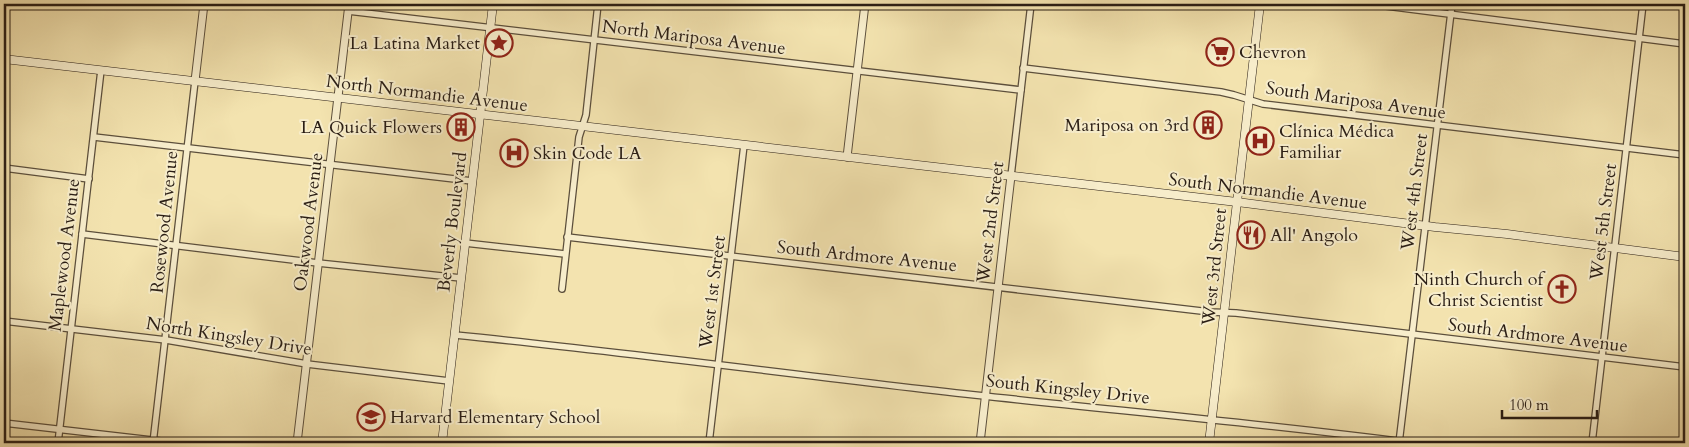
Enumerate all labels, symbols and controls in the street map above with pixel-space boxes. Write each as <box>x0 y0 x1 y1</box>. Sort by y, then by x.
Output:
street label: North Mariposa Avenue <box>601 14 787 61</box>
place icon: La Latina Market <box>484 28 514 58</box>
place label: La Latina Market <box>349 31 480 56</box>
supermarket icon: Chevron <box>1205 37 1235 67</box>
place label: Chevron <box>1239 40 1307 65</box>
street label: North Normandie Avenue <box>325 69 529 118</box>
street label: South Mariposa Avenue <box>1264 75 1448 126</box>
building icon: Mariposa on 3rd <box>1193 110 1223 140</box>
building icon: LA Quick Flowers <box>446 112 476 142</box>
place label: Mariposa on 3rd <box>1065 113 1189 138</box>
place label: LA Quick Flowers <box>301 115 442 140</box>
place label: Clínica Médica Familiar <box>1279 119 1394 165</box>
hospital icon: Clínica Médica Familiar <box>1245 126 1275 156</box>
street label: West 4th Street <box>1395 132 1434 253</box>
hospital icon: Skin Code LA <box>499 138 529 168</box>
place label: Skin Code LA <box>533 141 642 166</box>
street label: Rosewood Avenue <box>145 150 184 295</box>
street label: Beverly Boulevard <box>432 150 474 293</box>
street label: Oakwood Avenue <box>288 151 329 293</box>
street label: West 2nd Street <box>971 160 1010 285</box>
street label: West 5th Street <box>1584 162 1623 283</box>
street label: South Normandie Avenue <box>1167 167 1369 216</box>
street label: Maplewood Avenue <box>43 177 86 333</box>
street label: West 3rd Street <box>1196 207 1233 328</box>
restaurant icon: All' Angolo <box>1236 220 1266 250</box>
place label: All' Angolo <box>1270 223 1358 248</box>
street label: West 1st Street <box>693 234 732 351</box>
street label: South Ardmore Avenue <box>776 235 958 278</box>
place label: Ninth Church of Christ Scientist <box>1414 267 1547 313</box>
church icon: Ninth Church of Christ Scientist <box>1547 274 1577 304</box>
street label: North Kingsley Drive <box>144 311 314 362</box>
street label: South Ardmore Avenue <box>1447 312 1629 359</box>
street label: South Kingsley Drive <box>985 368 1151 411</box>
scale bar <box>1502 387 1596 419</box>
text: 100 m <box>1509 395 1549 415</box>
school or university icon: Harvard Elementary School <box>356 402 386 432</box>
place label: Harvard Elementary School <box>390 405 601 430</box>

